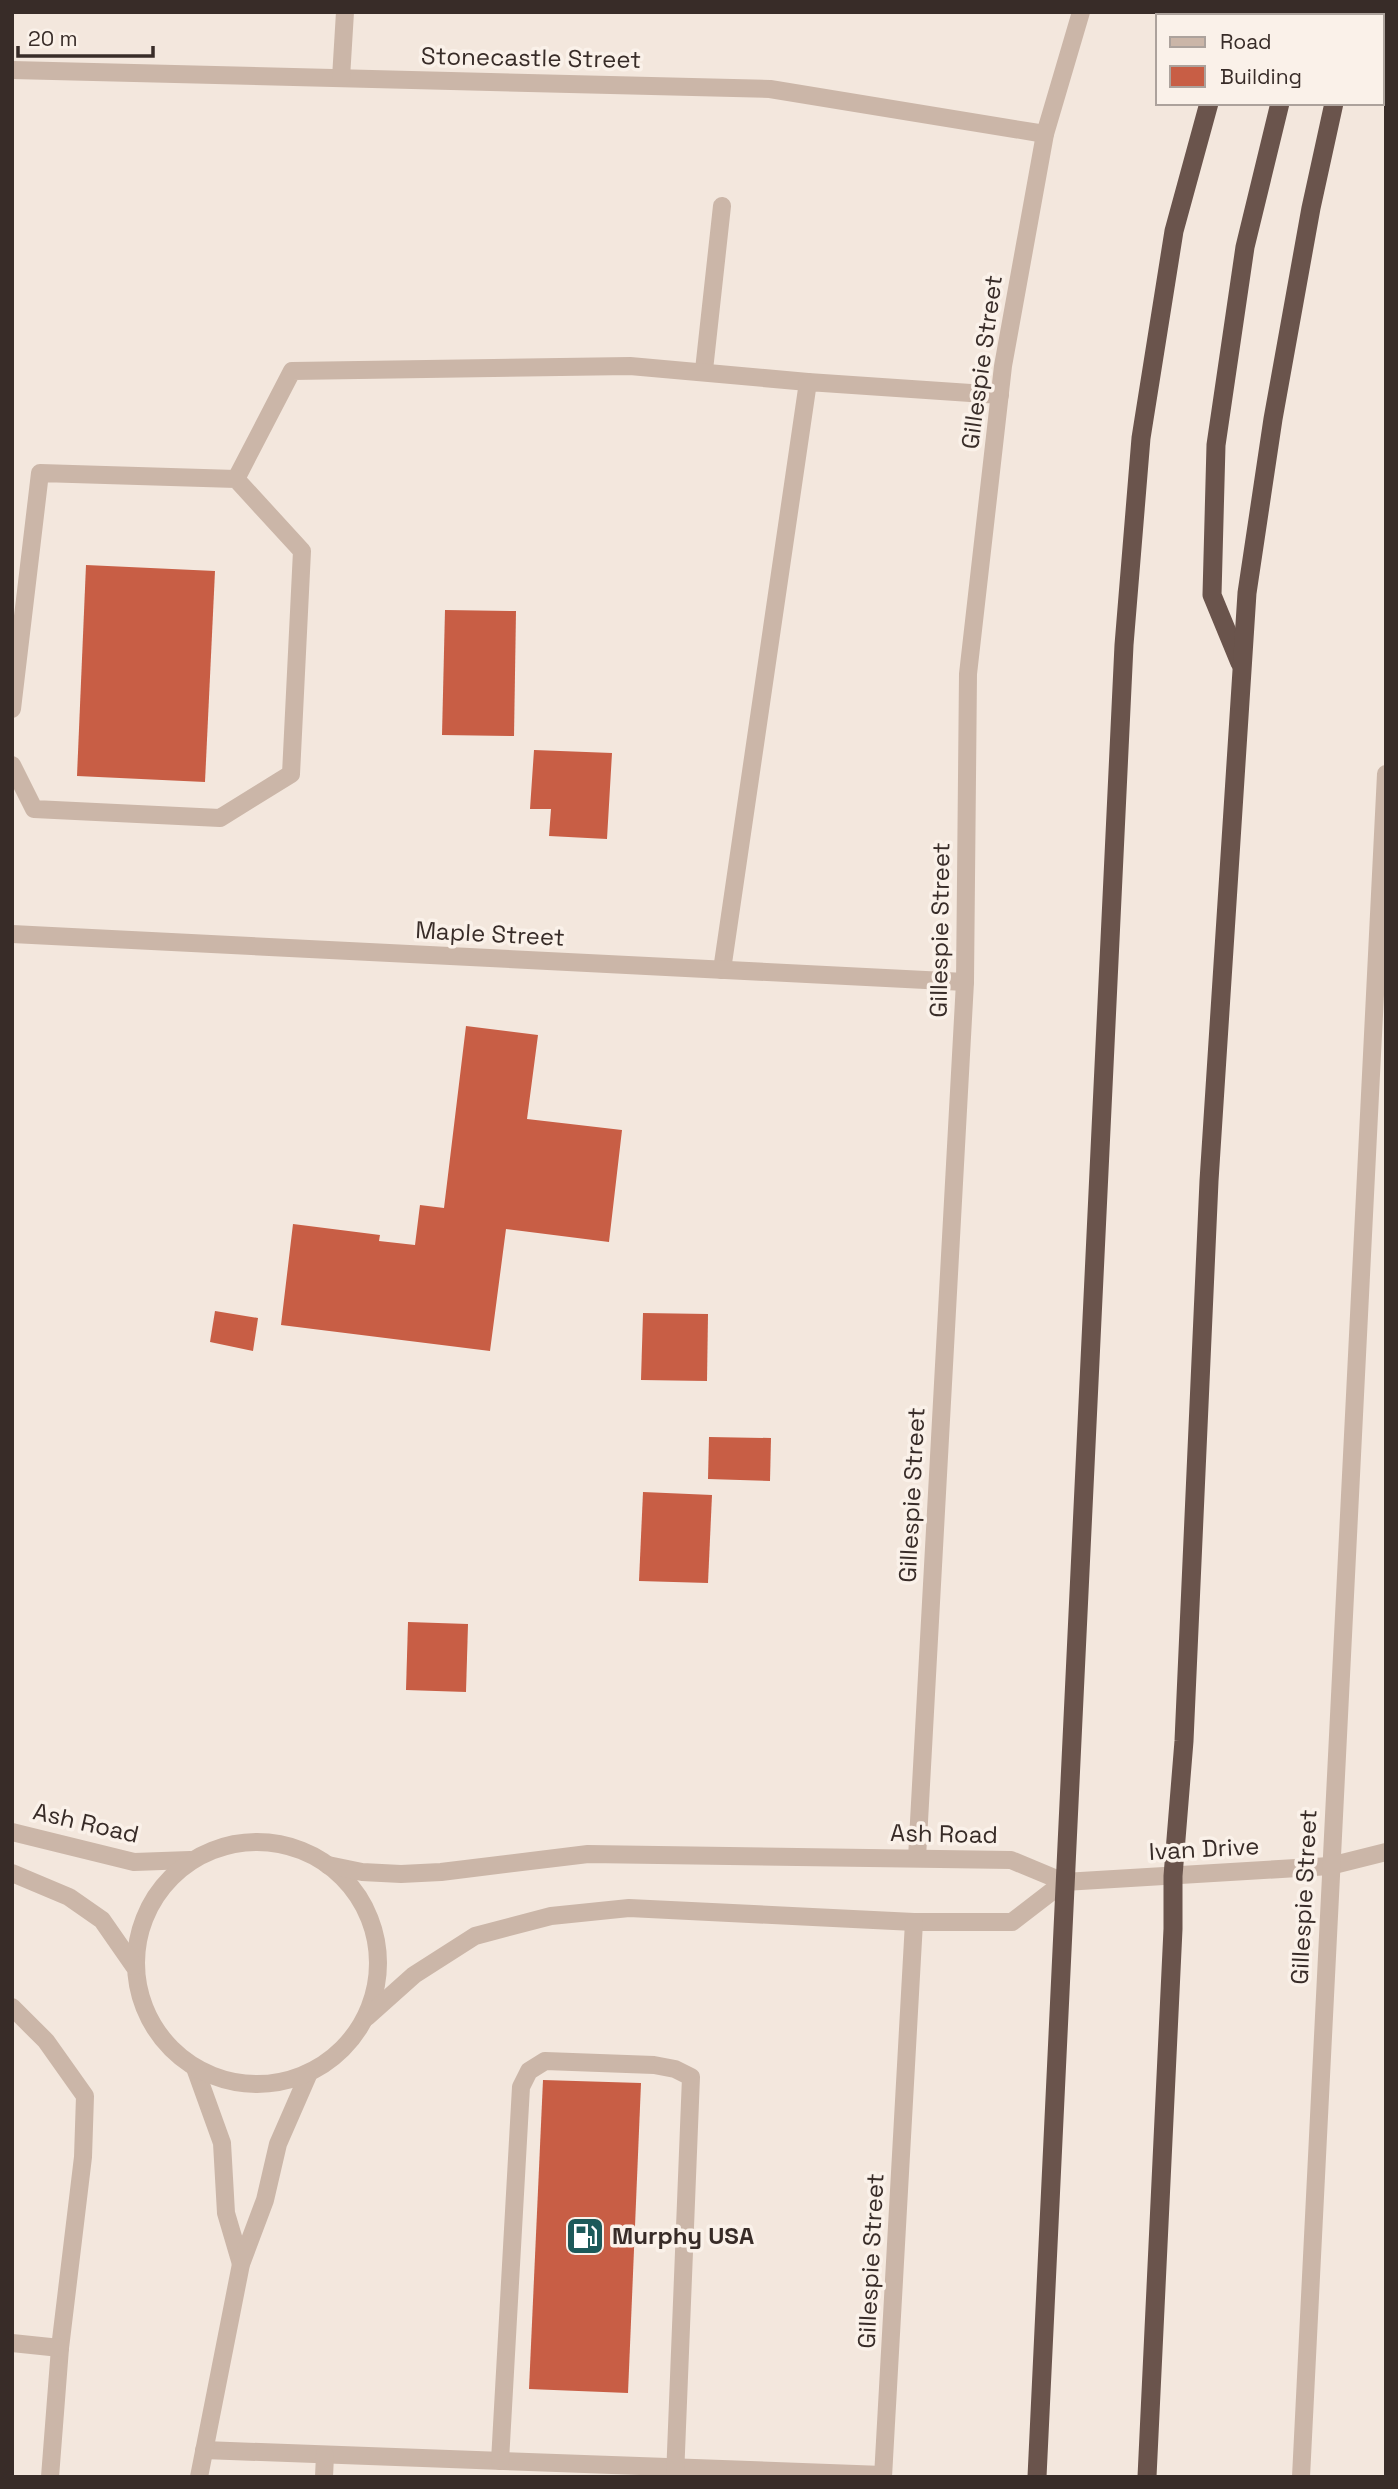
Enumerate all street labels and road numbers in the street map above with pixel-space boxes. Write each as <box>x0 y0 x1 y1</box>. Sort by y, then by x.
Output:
street label: Stonecastle Street <box>421 40 641 75</box>
street label: Gillespie Street <box>954 273 1009 451</box>
street label: Gillespie Street <box>922 842 957 1018</box>
street label: Maple Street <box>415 914 566 953</box>
street label: Gillespie Street <box>891 1407 932 1583</box>
street label: Ash Road <box>30 1795 142 1850</box>
street label: Gillespie Street <box>1283 1809 1324 1985</box>
street label: Ash Road <box>890 1817 998 1850</box>
street label: Ivan Drive <box>1148 1830 1260 1867</box>
street label: Gillespie Street <box>850 2173 891 2349</box>

